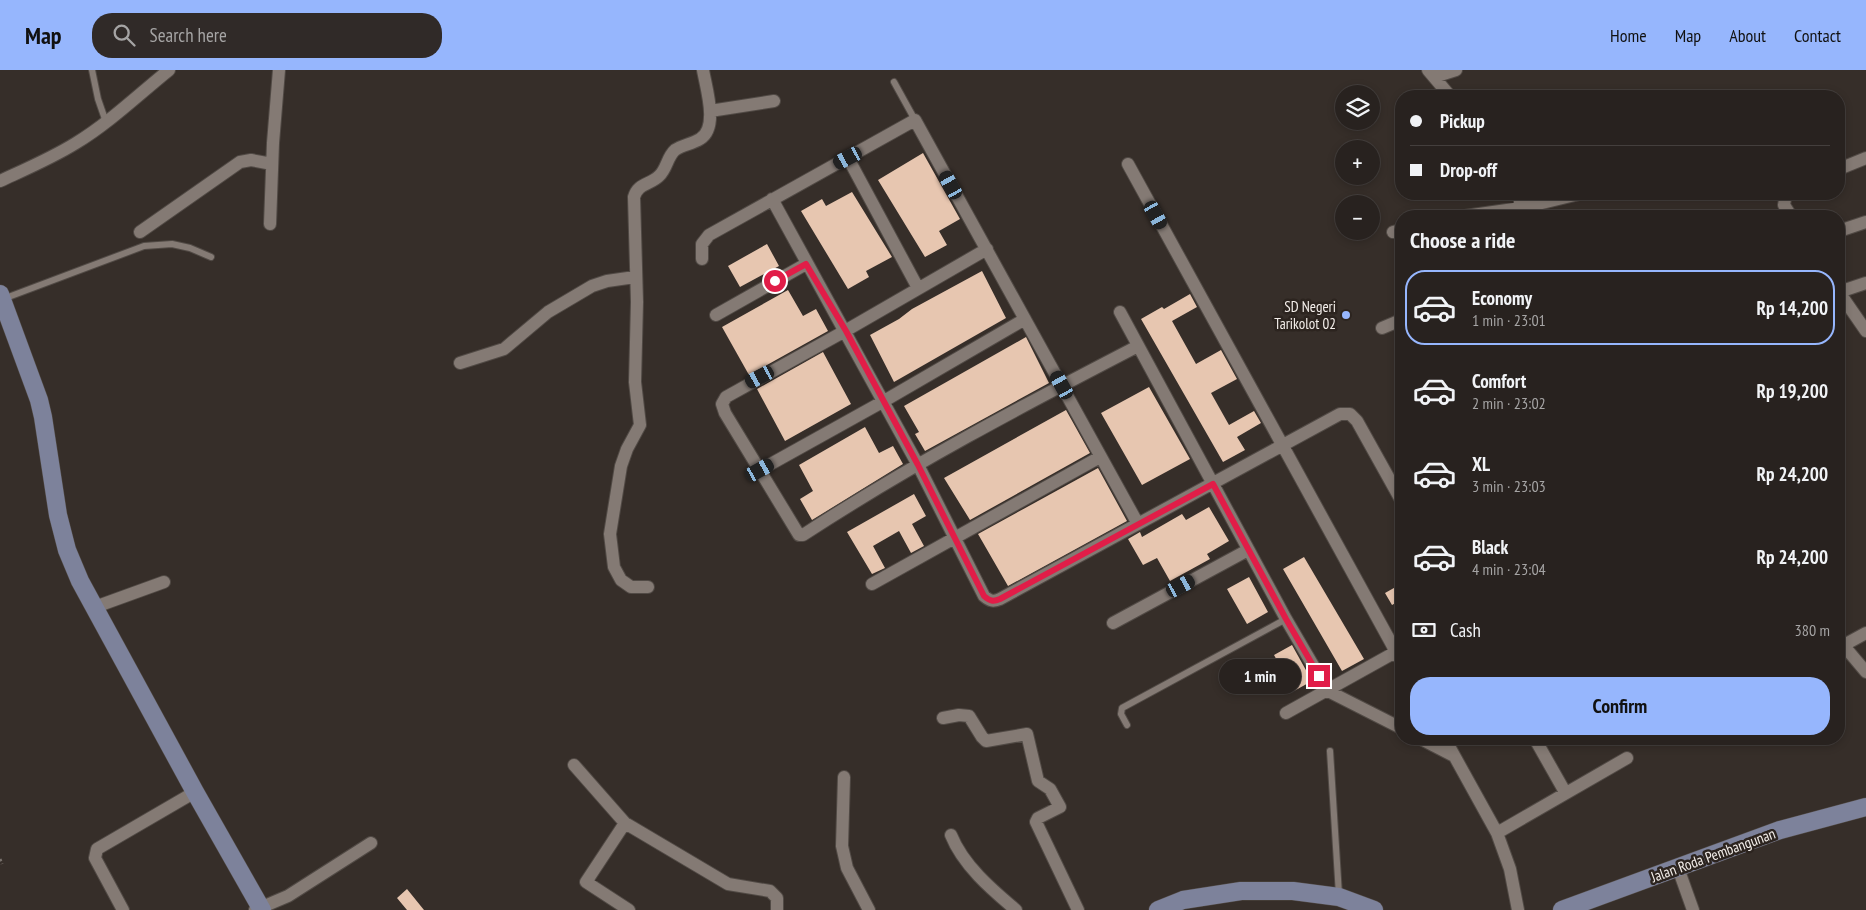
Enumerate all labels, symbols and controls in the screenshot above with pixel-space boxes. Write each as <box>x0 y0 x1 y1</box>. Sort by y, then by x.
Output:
search box <box>92 13 442 58</box>
text: Map <box>25 20 62 51</box>
icon: search <box>110 21 138 49</box>
text: Search here <box>150 23 227 47</box>
text: Home <box>1610 24 1647 47</box>
text: Map <box>1675 24 1701 47</box>
text: About <box>1729 24 1766 47</box>
text: Contact <box>1794 24 1841 47</box>
map controls <box>1335 85 1380 240</box>
button: layers <box>1335 85 1380 130</box>
text: Pickup <box>1440 109 1485 133</box>
button: + <box>1335 140 1380 185</box>
car <box>831 144 864 172</box>
text: Drop-off <box>1440 158 1497 182</box>
car <box>937 168 964 202</box>
button: − <box>1335 195 1380 240</box>
car <box>1142 198 1169 232</box>
text: Choose a ride <box>1410 226 1515 254</box>
route start <box>764 270 786 292</box>
icon: car <box>1412 285 1457 330</box>
text: Economy <box>1472 286 1532 310</box>
text: Rp 14,200 <box>1757 296 1828 320</box>
place label: SD Negeri Tarikolot 02 <box>1274 297 1336 333</box>
marker: SD Negeri Tarikolot 02 <box>1340 309 1352 321</box>
text: 1 min · 23:01 <box>1472 310 1546 330</box>
car <box>743 363 776 391</box>
car <box>1048 368 1075 402</box>
icon: car <box>1412 368 1457 413</box>
text: Comfort <box>1472 369 1526 393</box>
text: Rp 19,200 <box>1757 379 1828 403</box>
text: 2 min · 23:02 <box>1472 393 1546 413</box>
icon: car <box>1412 451 1457 496</box>
text: XL <box>1472 452 1490 476</box>
car <box>743 456 776 484</box>
text: Rp 24,200 <box>1757 462 1828 486</box>
text: 3 min · 23:03 <box>1472 476 1546 496</box>
icon: car <box>1412 534 1457 579</box>
text: Black <box>1472 535 1508 559</box>
text: Rp 24,200 <box>1757 545 1828 569</box>
text: 4 min · 23:04 <box>1472 559 1546 579</box>
car <box>1164 572 1197 600</box>
icon: cash <box>1410 616 1438 644</box>
text: Cash <box>1450 618 1481 642</box>
text: 380 m <box>1795 620 1830 640</box>
callout: 1 min <box>1219 658 1302 694</box>
route end <box>1308 665 1330 687</box>
text: 1 min <box>1244 666 1276 686</box>
button: Confirm <box>1410 677 1830 735</box>
street label: Jalan Roda Pembangunan <box>1647 824 1778 887</box>

